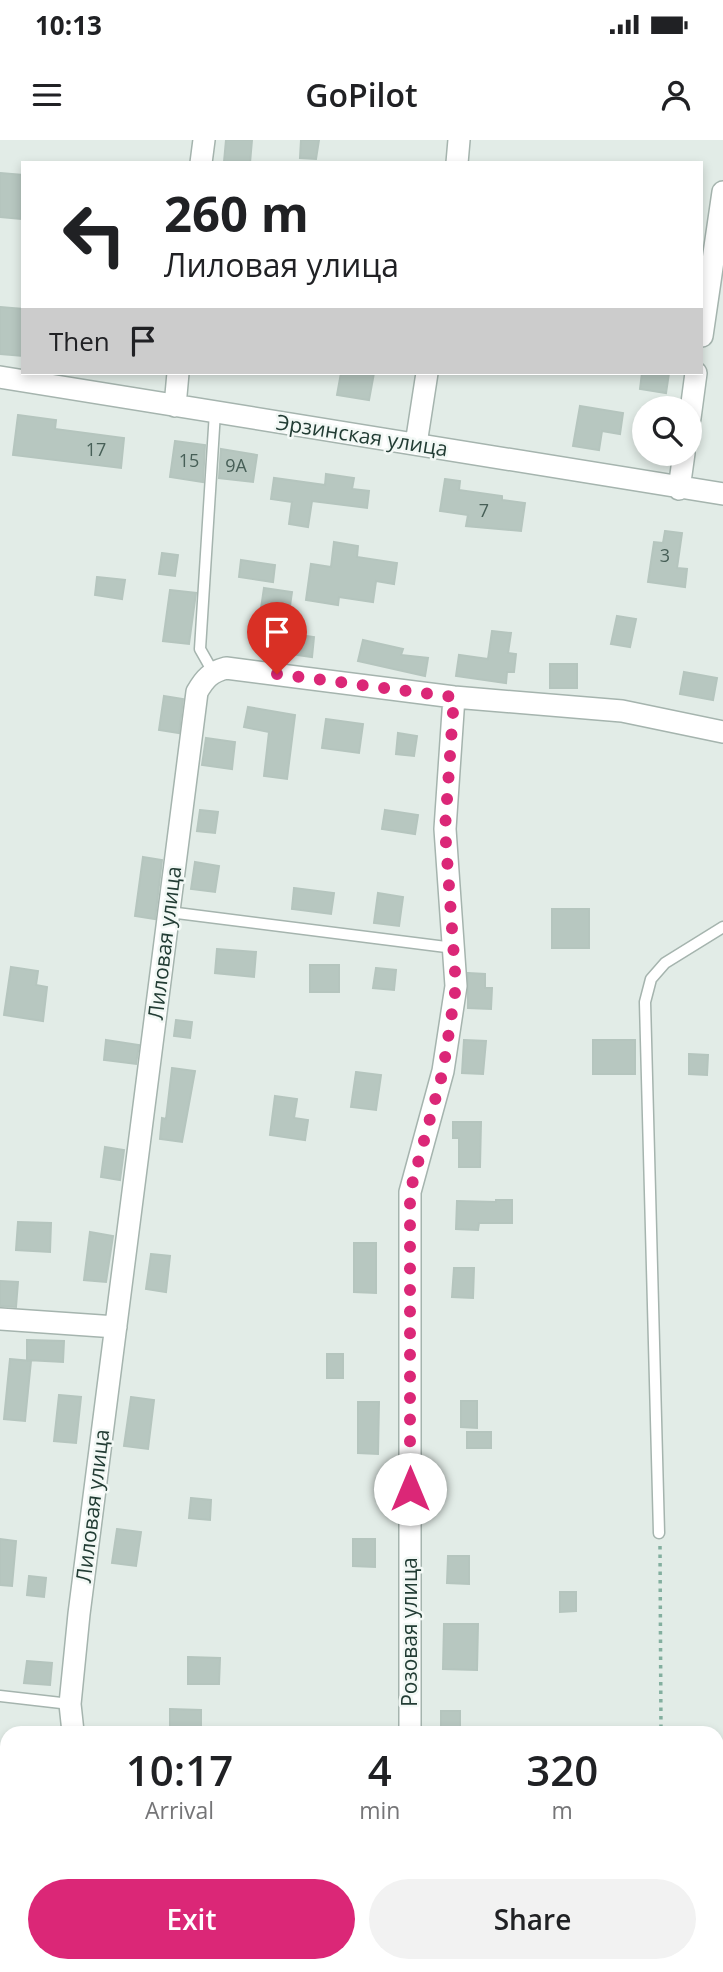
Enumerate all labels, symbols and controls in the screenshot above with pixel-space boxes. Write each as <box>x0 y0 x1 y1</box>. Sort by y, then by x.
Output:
text: 10:13 <box>35 7 102 43</box>
text: GoPilot <box>305 73 418 116</box>
icon: menu <box>28 76 66 114</box>
icon: person <box>657 76 695 114</box>
text: 260 m <box>164 180 309 246</box>
icon: left <box>49 189 140 280</box>
text: Лиловая улица <box>164 243 399 286</box>
icon: arrive <box>124 322 162 360</box>
text: Then <box>49 323 110 359</box>
map controls <box>632 396 702 466</box>
button: search <box>632 396 702 466</box>
street label: Эрзинская улица <box>274 408 450 462</box>
house number: 17 <box>86 437 106 461</box>
house number: 15 <box>179 448 199 472</box>
house number: 9А <box>225 453 247 477</box>
house number: 7 <box>479 498 489 522</box>
house number: 3 <box>660 543 670 567</box>
pin <box>247 602 307 674</box>
icon: arrive <box>258 613 296 651</box>
street label: Лиловая улица <box>141 865 187 1021</box>
street label: Лиловая улица <box>69 1428 115 1584</box>
position arrow <box>373 1452 447 1526</box>
street label: Розовая улица <box>395 1557 423 1707</box>
text: 10:17 <box>126 1741 233 1798</box>
text: 4 <box>368 1741 392 1798</box>
text: 320 <box>526 1741 598 1798</box>
text: Arrival <box>145 1794 214 1826</box>
text: min <box>359 1794 400 1826</box>
text: m <box>552 1794 573 1826</box>
button: Exit <box>28 1879 355 1959</box>
button: Share <box>369 1879 696 1959</box>

